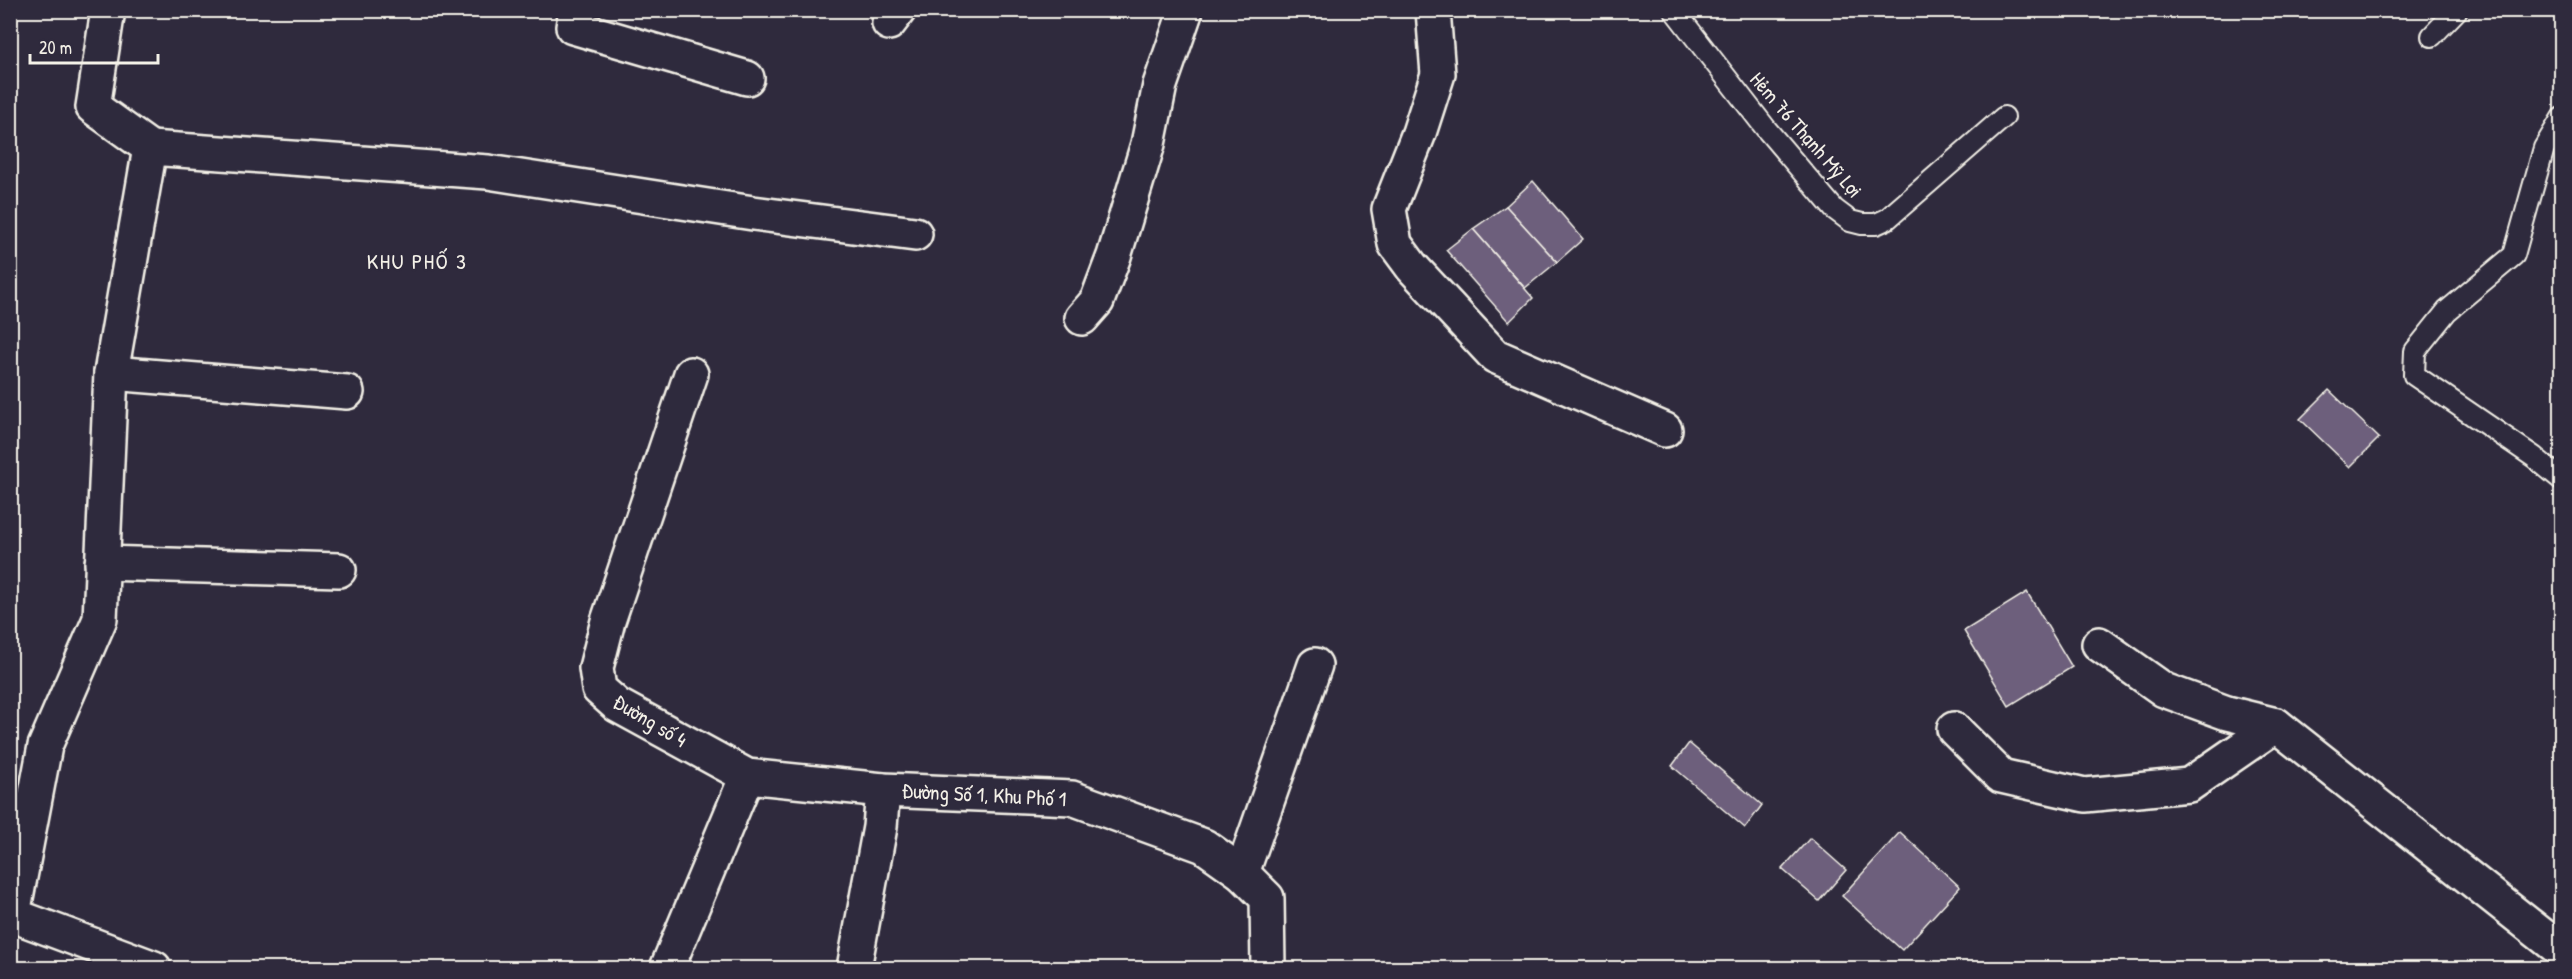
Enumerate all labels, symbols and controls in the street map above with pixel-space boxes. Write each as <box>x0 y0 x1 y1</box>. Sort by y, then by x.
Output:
scale bar <box>30 27 158 65</box>
text: 20 m <box>39 35 72 60</box>
street label: Hẻm 76 Thạnh Mỹ Lợi <box>1744 65 1869 204</box>
district label: KHU PHỐ 3 <box>367 246 467 276</box>
street label: Đường số 4 <box>608 687 693 754</box>
street label: Đường Số 1, Khu Phố 1 <box>901 776 1067 813</box>

